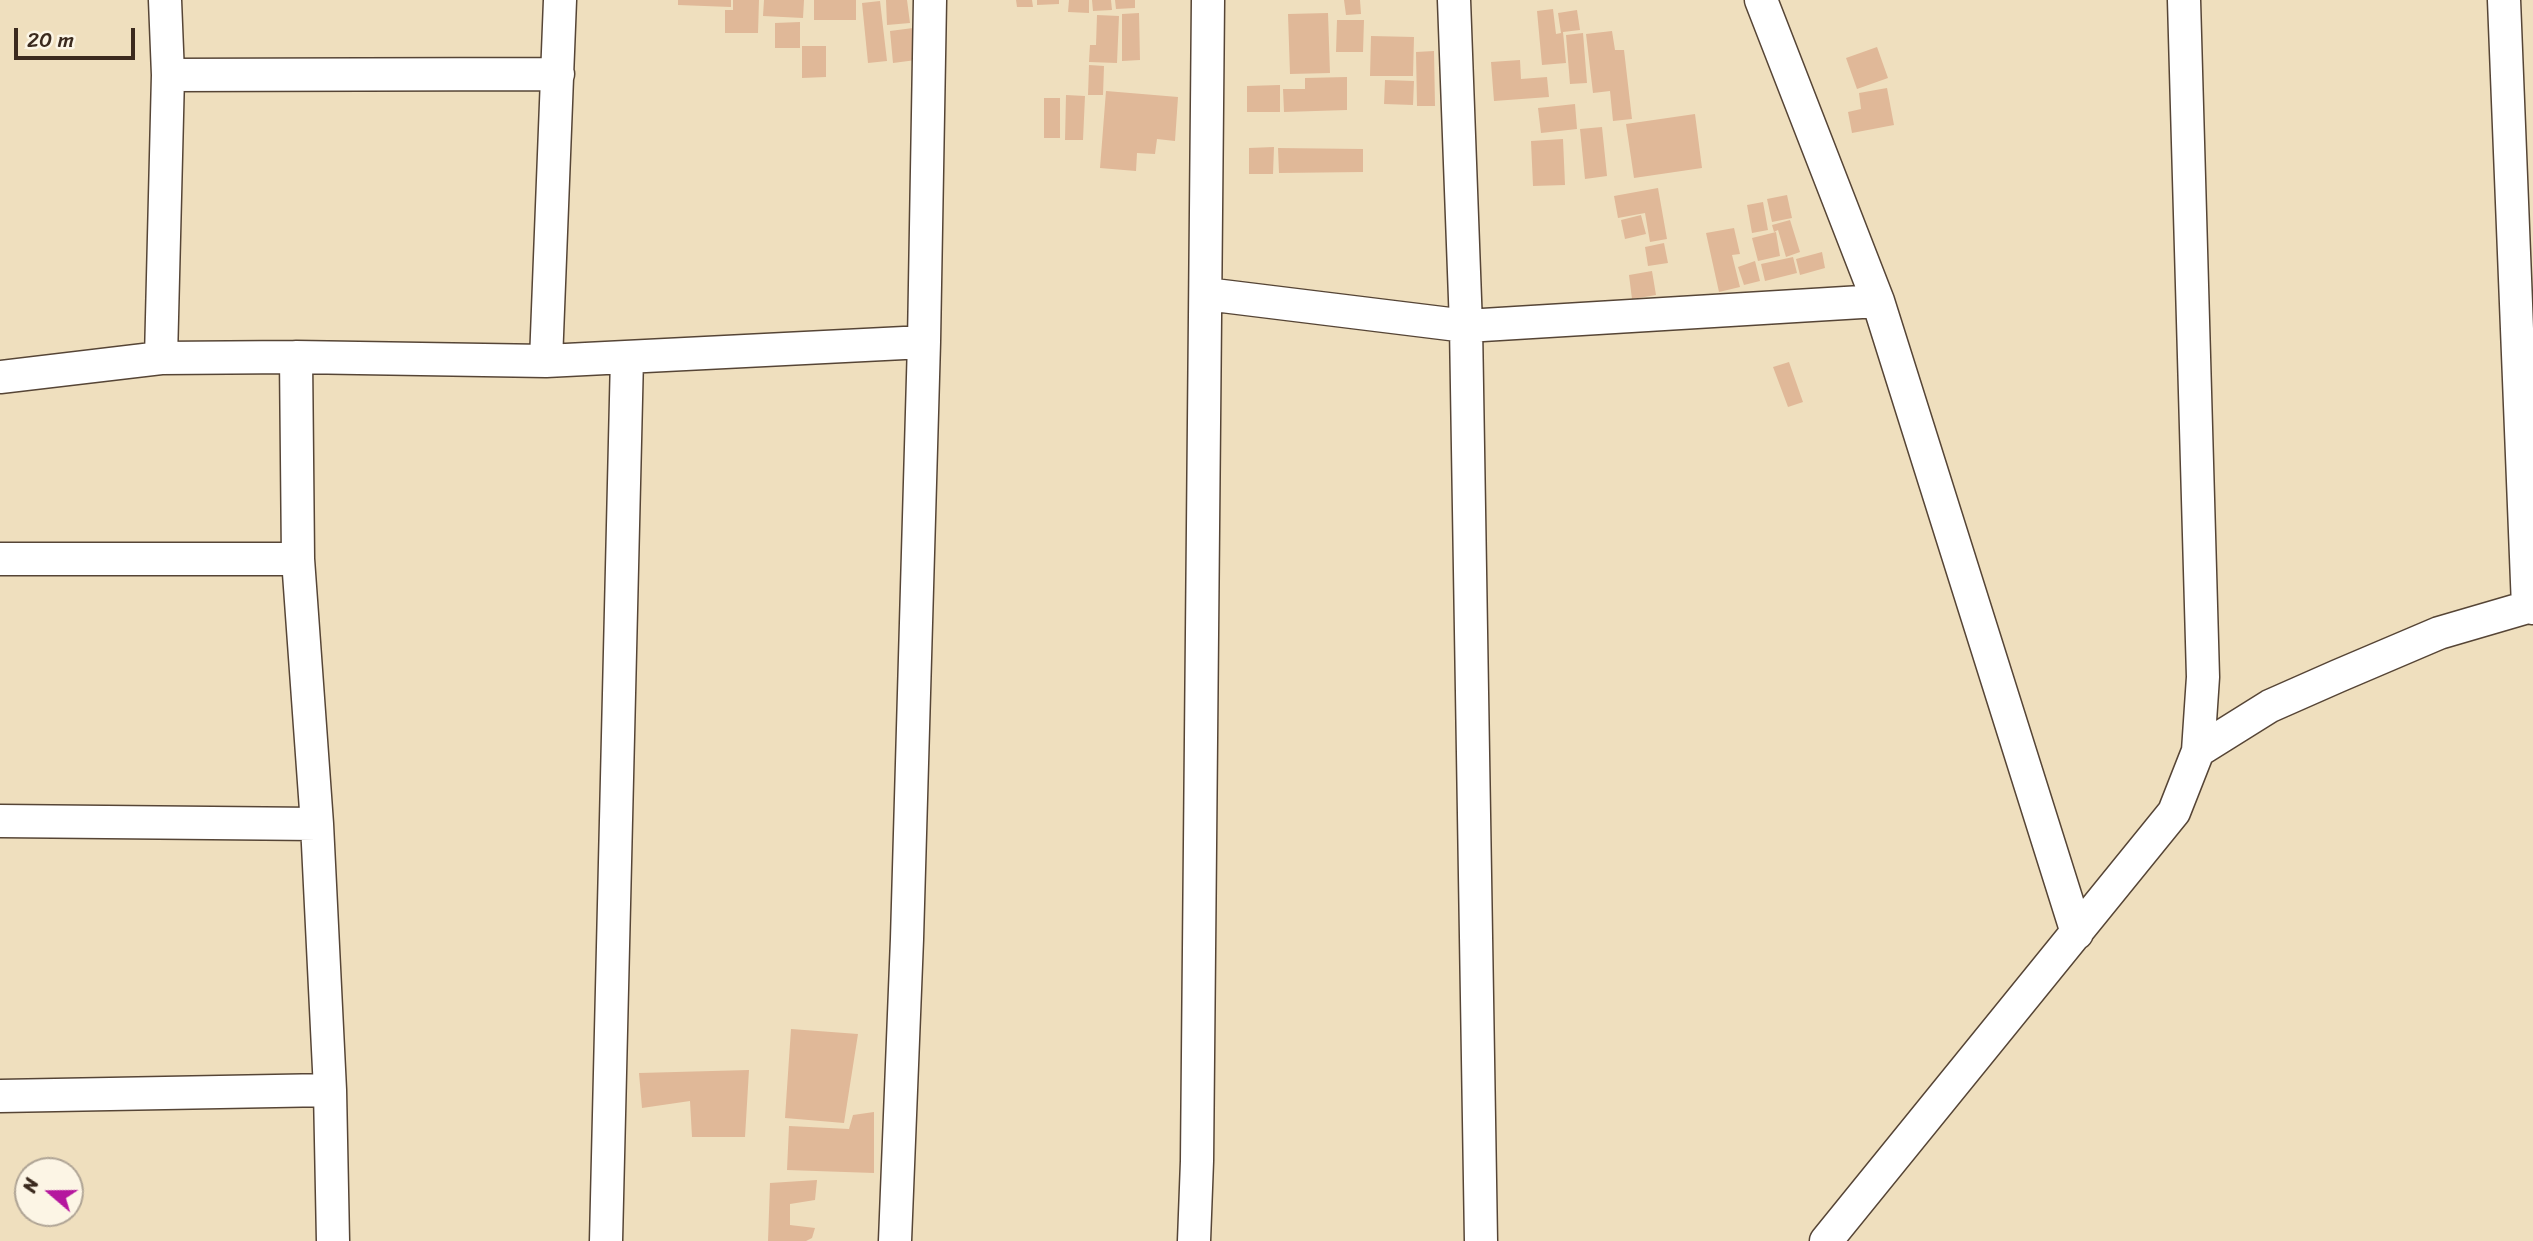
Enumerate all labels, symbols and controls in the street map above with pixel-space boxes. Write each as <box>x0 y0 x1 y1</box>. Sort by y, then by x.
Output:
scale bar <box>18 14 138 58</box>
text: 20 m <box>27 21 74 59</box>
north arrow <box>14 1157 84 1227</box>
text: N <box>13 1174 48 1197</box>

